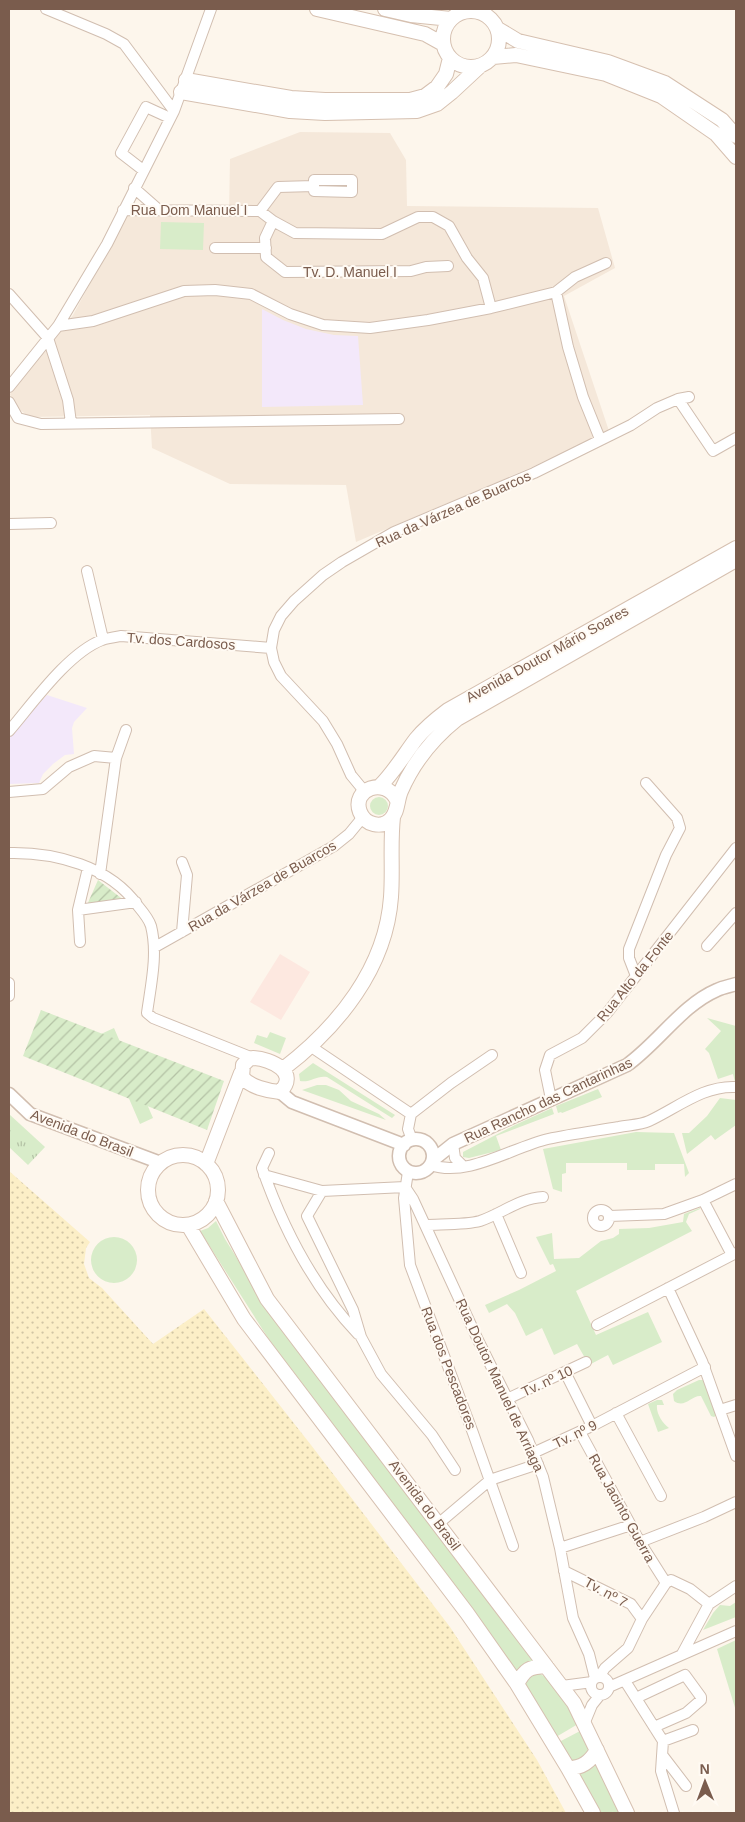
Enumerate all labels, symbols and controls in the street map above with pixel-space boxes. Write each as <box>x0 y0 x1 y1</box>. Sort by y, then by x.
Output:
street label: Rua Dom Manuel I <box>131 202 247 218</box>
street label: Tv. D. Manuel I <box>303 264 397 280</box>
street label: Rua da Várzea de Buarcos <box>373 468 533 550</box>
street label: Avenida Doutor Mário Soares <box>463 603 631 705</box>
street label: Tv. dos Cardosos <box>126 629 236 653</box>
street label: Rua da Várzea de Buarcos <box>185 837 339 935</box>
street label: Rua Alto da Fonte <box>594 927 677 1025</box>
street label: Rua Rancho das Cantarinhas <box>461 1054 635 1146</box>
street label: Avenida do Brasil <box>28 1106 136 1160</box>
street label: Rua Doutor Manuel de Arriaga <box>453 1296 547 1474</box>
street label: Rua dos Pescadores <box>418 1304 480 1432</box>
street label: Tv. nº 10 <box>519 1362 575 1400</box>
street label: Tv. nº 9 <box>550 1416 600 1451</box>
street label: Rua Jacinto Guerra <box>586 1451 659 1565</box>
street label: Avenida do Brasil <box>386 1457 464 1553</box>
street label: Tv. nº 7 <box>582 1574 631 1610</box>
north arrow <box>680 1757 730 1807</box>
text: N <box>700 1761 710 1777</box>

